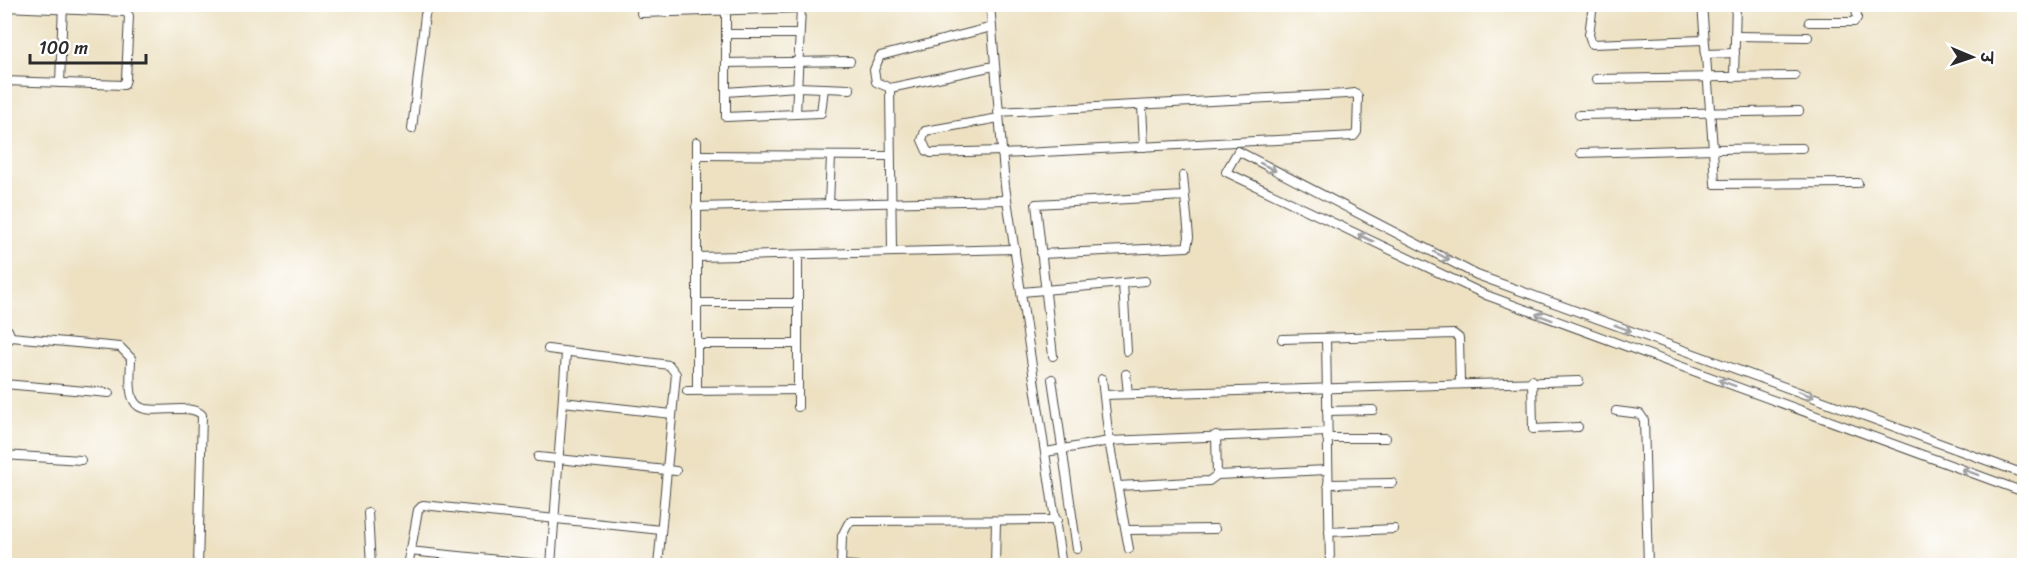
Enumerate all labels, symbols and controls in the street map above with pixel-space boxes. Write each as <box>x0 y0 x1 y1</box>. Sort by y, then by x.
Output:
scale bar <box>30 27 146 65</box>
north arrow <box>1942 27 2002 87</box>
text: 100 m <box>39 32 88 64</box>
text: उ <box>1972 50 2001 65</box>
one-way arrow <box>1259 161 1277 173</box>
one-way arrow <box>1357 232 1375 244</box>
one-way arrow <box>1432 251 1450 262</box>
one-way arrow <box>1535 310 1554 321</box>
one-way arrow <box>1613 323 1632 334</box>
one-way arrow <box>1718 377 1737 388</box>
one-way arrow <box>1796 390 1815 401</box>
one-way arrow <box>1961 466 1979 477</box>

